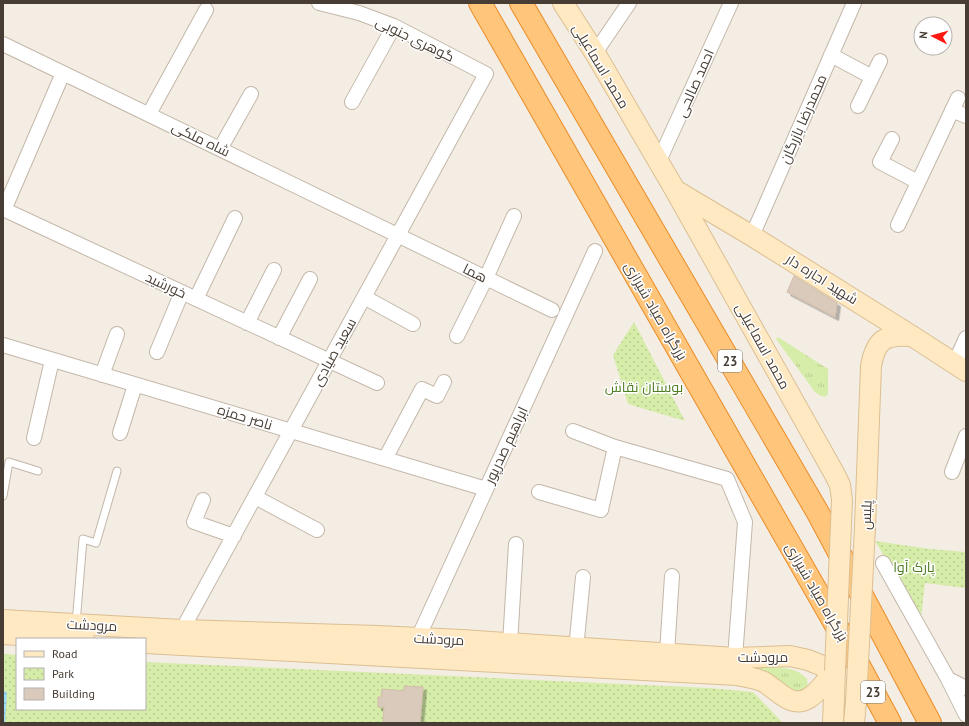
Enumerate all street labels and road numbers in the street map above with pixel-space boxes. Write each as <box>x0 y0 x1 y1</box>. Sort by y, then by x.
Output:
street label: گوهری جنوبی <box>373 12 457 66</box>
street label: محمد اسماعیلی <box>569 20 633 112</box>
street label: احمد صالحی <box>672 46 718 120</box>
street label: محمدرضا بازرگان <box>775 72 831 166</box>
street label: شاه ملکی <box>169 117 233 161</box>
street label: شهید اجاره دار <box>782 249 861 308</box>
street label: بزرگراه صیاد شیرازی <box>620 258 692 364</box>
street label: هما <box>460 259 490 287</box>
street label: خورشید <box>143 268 189 302</box>
street label: محمد اسماعیلی <box>732 300 794 392</box>
street label: سعید صیادی <box>308 315 360 389</box>
road number: 23 <box>718 350 742 372</box>
street label: ناصر حمزه <box>215 400 275 434</box>
street label: ابراهیم صدرپور <box>480 404 533 488</box>
street label: پلیس <box>856 500 877 530</box>
street label: بزرگراه صیاد شیرازی <box>781 539 853 645</box>
street label: مرودشت <box>66 615 118 635</box>
street label: مرودشت <box>413 629 465 649</box>
street label: مرودشت <box>738 648 788 666</box>
road number: 23 <box>861 681 885 703</box>

